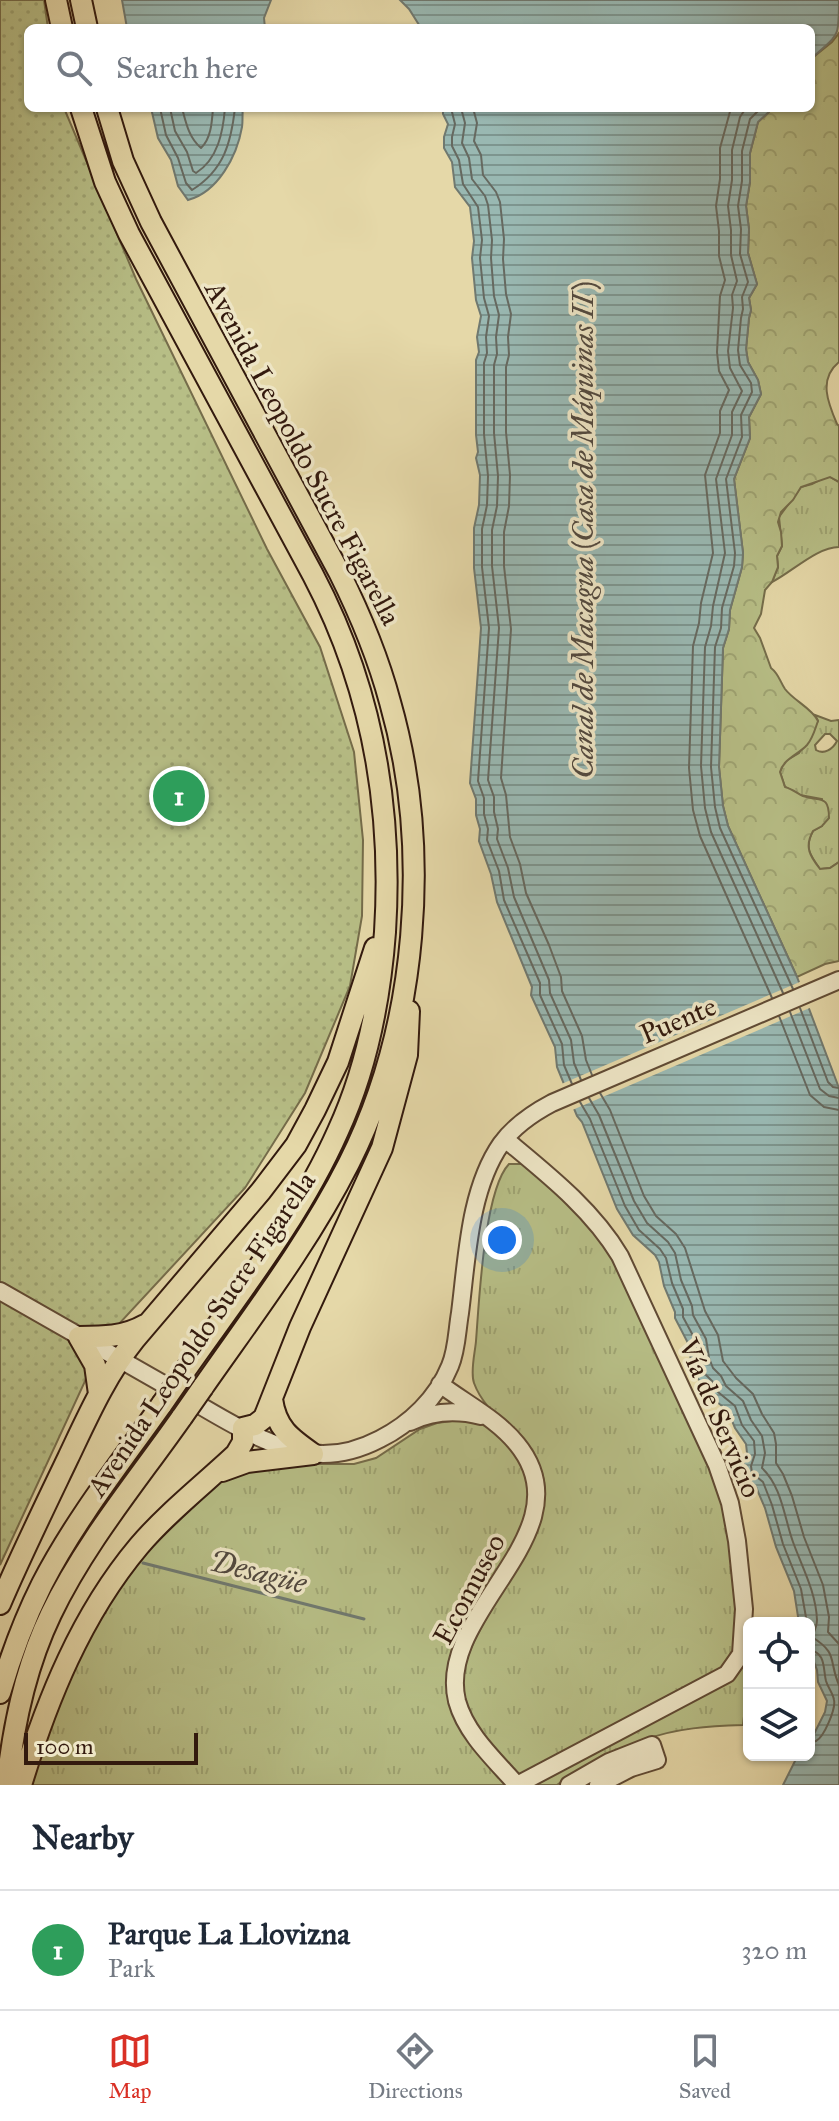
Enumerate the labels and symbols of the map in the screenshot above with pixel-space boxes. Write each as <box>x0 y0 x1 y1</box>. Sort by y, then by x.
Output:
street label: Avenida Leopoldo Sucre Figarella <box>197 274 409 631</box>
water label: Canal de Macagua (Casa de Máquinas II) <box>565 281 602 779</box>
pin: 1 <box>153 766 205 826</box>
street label: Puente <box>635 988 721 1052</box>
street label: Avenida Leopoldo Sucre Figarella <box>78 1165 323 1504</box>
your location <box>482 1220 522 1260</box>
street label: Vía de Servicio <box>670 1332 769 1503</box>
street label: Ecomuseo <box>425 1528 513 1650</box>
water label: Desagüe <box>206 1543 311 1602</box>
scale bar <box>24 1729 198 1765</box>

